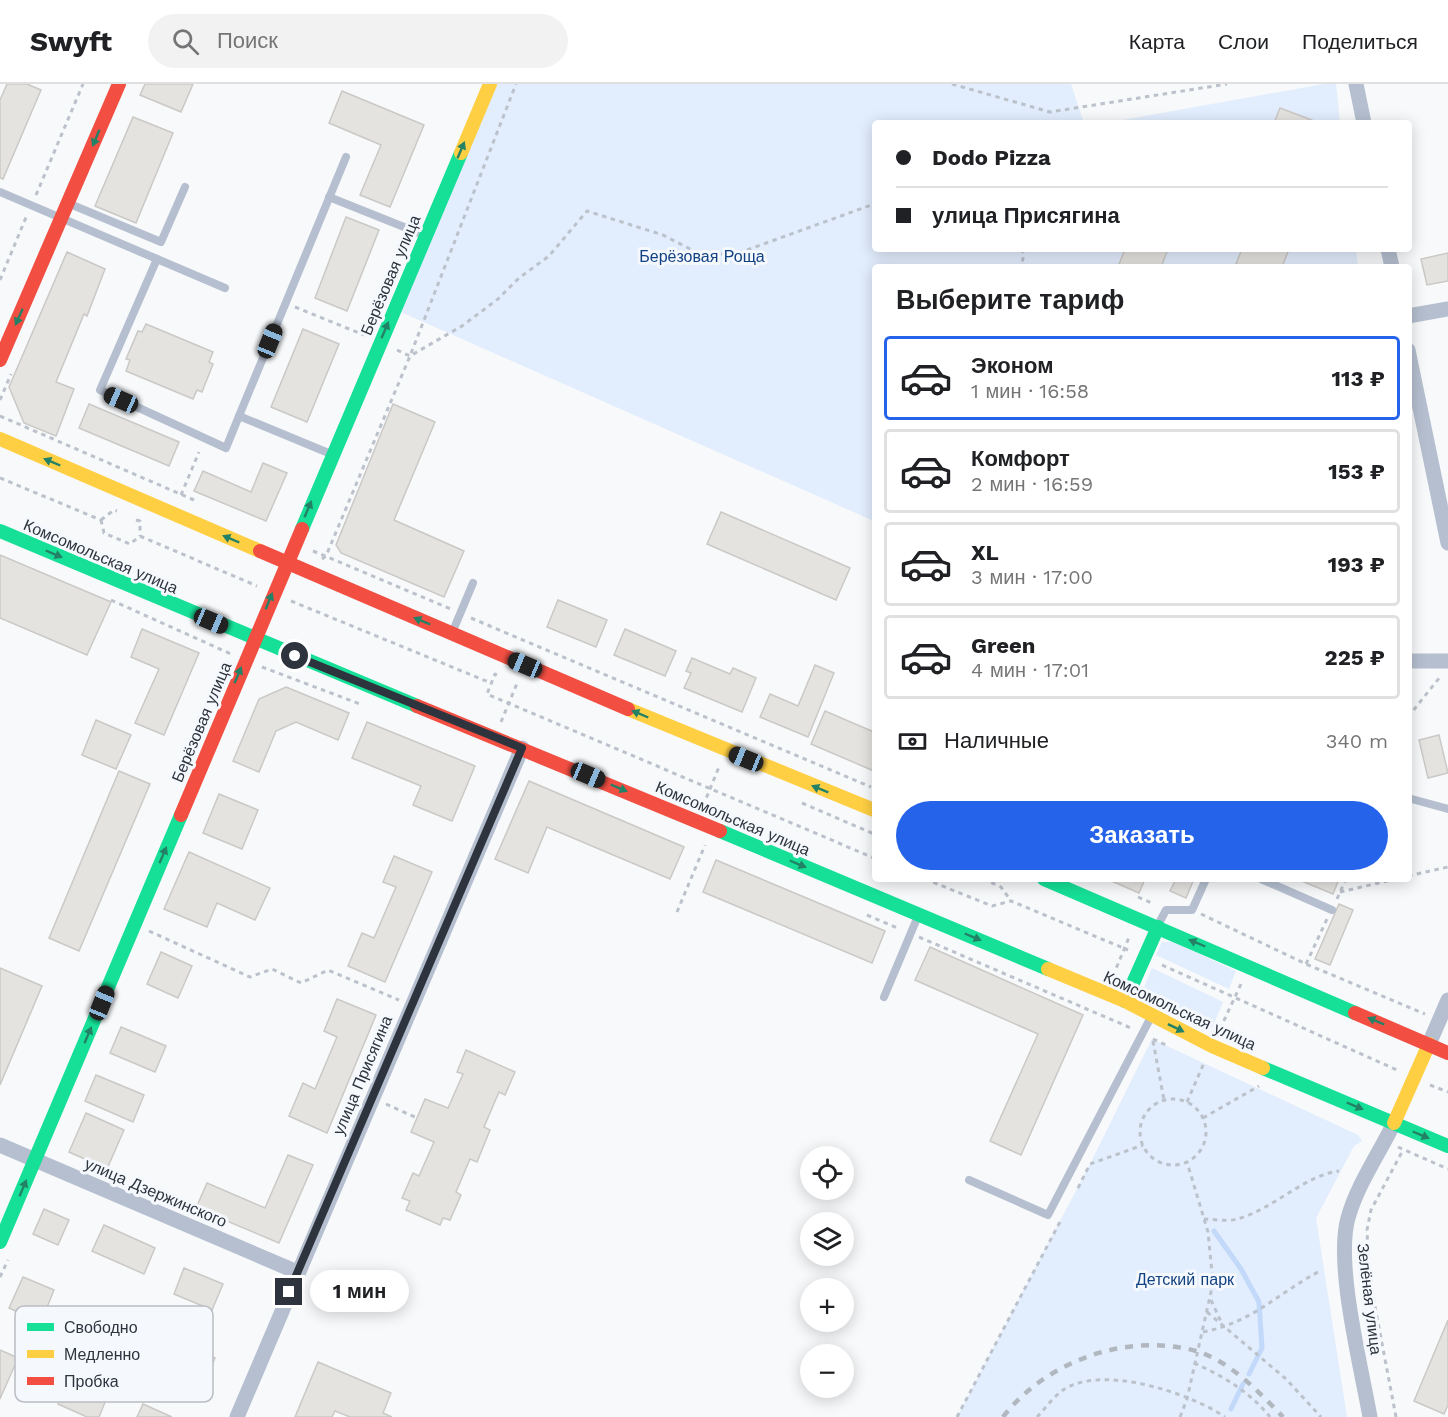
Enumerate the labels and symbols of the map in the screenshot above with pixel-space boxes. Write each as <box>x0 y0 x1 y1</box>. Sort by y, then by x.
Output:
one-way arrow <box>91 129 100 147</box>
one-way arrow <box>456 141 466 159</box>
street label: Берёзовая улица <box>357 212 424 338</box>
park label: Берёзовая Роща <box>639 247 765 266</box>
one-way arrow <box>14 308 24 326</box>
car <box>255 321 285 361</box>
one-way arrow <box>380 321 389 338</box>
car <box>101 384 141 416</box>
one-way arrow <box>43 457 61 467</box>
one-way arrow <box>303 499 313 517</box>
street label: Комсомольская улица <box>21 515 181 598</box>
one-way arrow <box>223 535 240 544</box>
one-way arrow <box>45 549 63 559</box>
one-way arrow <box>265 592 274 610</box>
car <box>191 606 231 636</box>
one-way arrow <box>412 616 430 626</box>
route start <box>281 642 308 669</box>
car <box>505 650 545 680</box>
street label: Берёзовая улица <box>168 659 235 785</box>
one-way arrow <box>233 665 243 683</box>
one-way arrow <box>631 710 648 719</box>
car <box>726 744 766 774</box>
car <box>568 760 608 790</box>
street label: Комсомольская улица <box>653 777 813 860</box>
one-way arrow <box>610 783 628 793</box>
one-way arrow <box>811 783 829 793</box>
one-way arrow <box>158 845 168 863</box>
one-way arrow <box>790 859 808 869</box>
one-way arrow <box>964 932 982 942</box>
one-way arrow <box>1188 939 1205 948</box>
street label: Комсомольская улица <box>1101 967 1259 1054</box>
car <box>87 983 117 1023</box>
street label: улица Присягина <box>329 1013 396 1138</box>
one-way arrow <box>1366 1016 1384 1026</box>
one-way arrow <box>1168 1023 1185 1033</box>
one-way arrow <box>83 1025 93 1043</box>
one-way arrow <box>1346 1102 1363 1111</box>
one-way arrow <box>1412 1131 1430 1140</box>
street label: улица Дзержинского <box>82 1154 230 1231</box>
one-way arrow <box>19 1179 28 1197</box>
street label: Зелёная улица <box>1353 1242 1386 1356</box>
park label: Детский парк <box>1136 1270 1235 1289</box>
callout: 1 мин <box>310 1271 409 1313</box>
route end <box>275 1278 302 1305</box>
legend <box>15 1306 213 1402</box>
text: Свободно <box>64 1318 138 1337</box>
text: Медленно <box>64 1345 140 1364</box>
text: Пробка <box>64 1372 119 1391</box>

